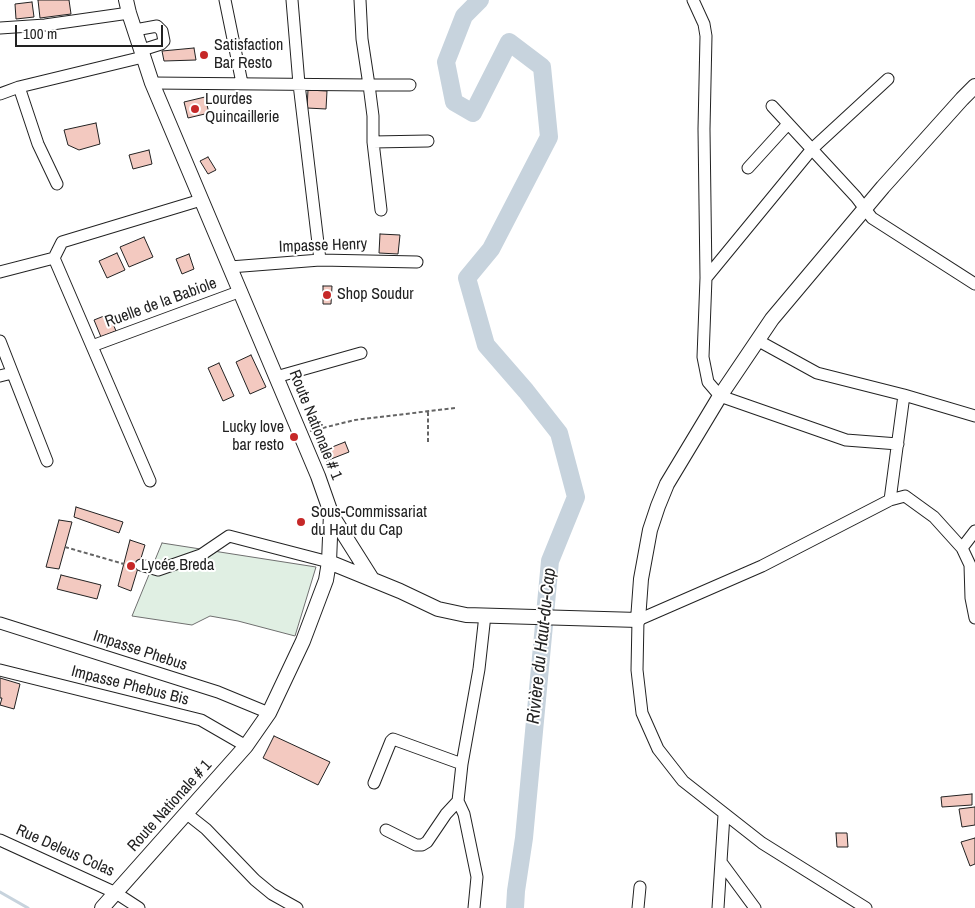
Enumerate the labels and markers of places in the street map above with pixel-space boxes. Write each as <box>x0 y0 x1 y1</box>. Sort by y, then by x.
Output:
place label: Satisfaction Bar Resto <box>214 36 283 74</box>
marker: Satisfaction Bar Resto <box>198 49 210 61</box>
place label: Lourdes Quincaillerie <box>205 90 279 128</box>
marker: Lourdes Quincaillerie <box>189 103 201 115</box>
place label: Shop Soudur <box>337 285 414 305</box>
marker: Shop Soudur <box>321 289 333 301</box>
place label: Lucky love bar resto <box>222 418 284 456</box>
marker: Lucky love bar resto <box>288 431 300 443</box>
place label: Sous-Commissariat du Haut du Cap <box>311 503 427 541</box>
marker: Sous-Commissariat du Haut du Cap <box>295 516 307 528</box>
place label: Lycée Breda <box>141 556 214 576</box>
marker: Lycée Breda <box>125 560 137 572</box>

